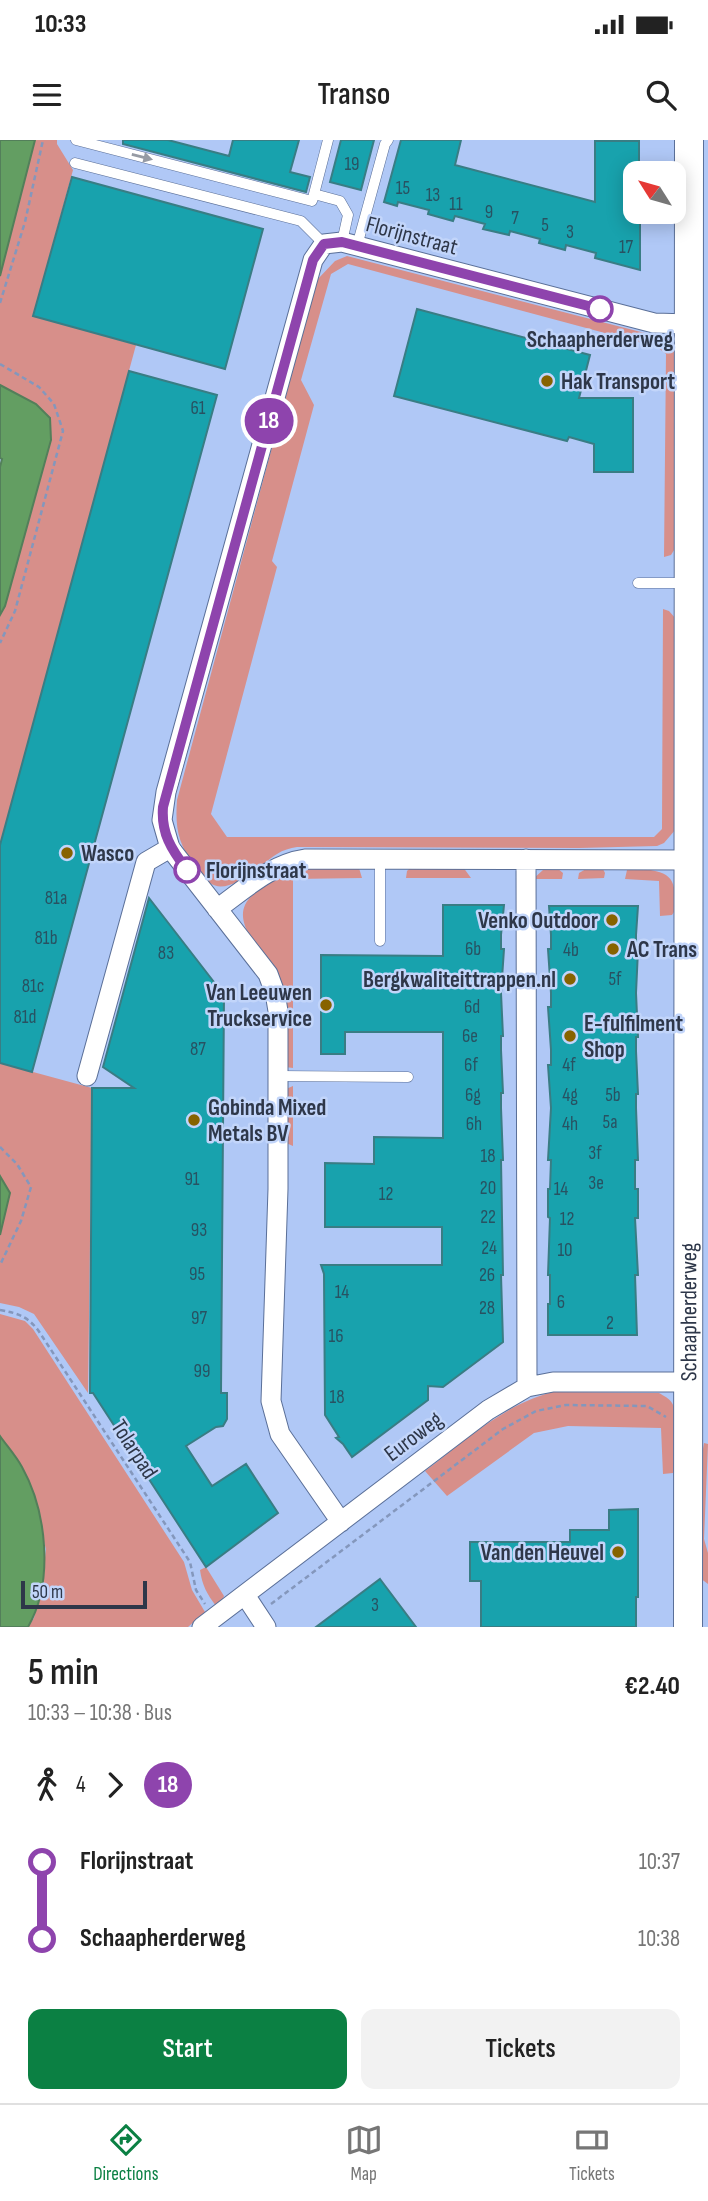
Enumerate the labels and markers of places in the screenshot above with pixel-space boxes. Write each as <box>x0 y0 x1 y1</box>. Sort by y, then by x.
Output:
marker: Schaapherderweg <box>587 296 613 322</box>
place label: Schaapherderweg <box>527 326 674 354</box>
place label: Hak Transport <box>561 368 675 396</box>
marker: Hak Transport <box>539 373 555 389</box>
place label: Wasco <box>81 840 134 868</box>
marker: Wasco <box>59 845 75 861</box>
marker: Florijnstraat <box>174 857 200 883</box>
place label: Florijnstraat <box>206 857 307 885</box>
place label: Venko Outdoor <box>478 907 598 935</box>
marker: Venko Outdoor <box>604 912 620 928</box>
place label: AC Trans <box>626 936 697 964</box>
marker: AC Trans <box>605 941 621 957</box>
place label: Bergkwaliteittrappen.nl <box>363 966 556 994</box>
marker: Bergkwaliteittrappen.nl <box>562 971 578 987</box>
place label: Van Leeuwen Truckservice <box>206 979 312 1033</box>
marker: Van Leeuwen Truckservice <box>318 997 334 1013</box>
place label: E-fulfilment Shop <box>584 1010 684 1064</box>
marker: E-fulfilment Shop <box>562 1028 578 1044</box>
place label: Gobinda Mixed Metals BV <box>208 1094 326 1148</box>
marker: Gobinda Mixed Metals BV <box>186 1112 202 1128</box>
place label: Van den Heuvel <box>481 1539 604 1567</box>
marker: Van den Heuvel <box>610 1544 626 1560</box>

